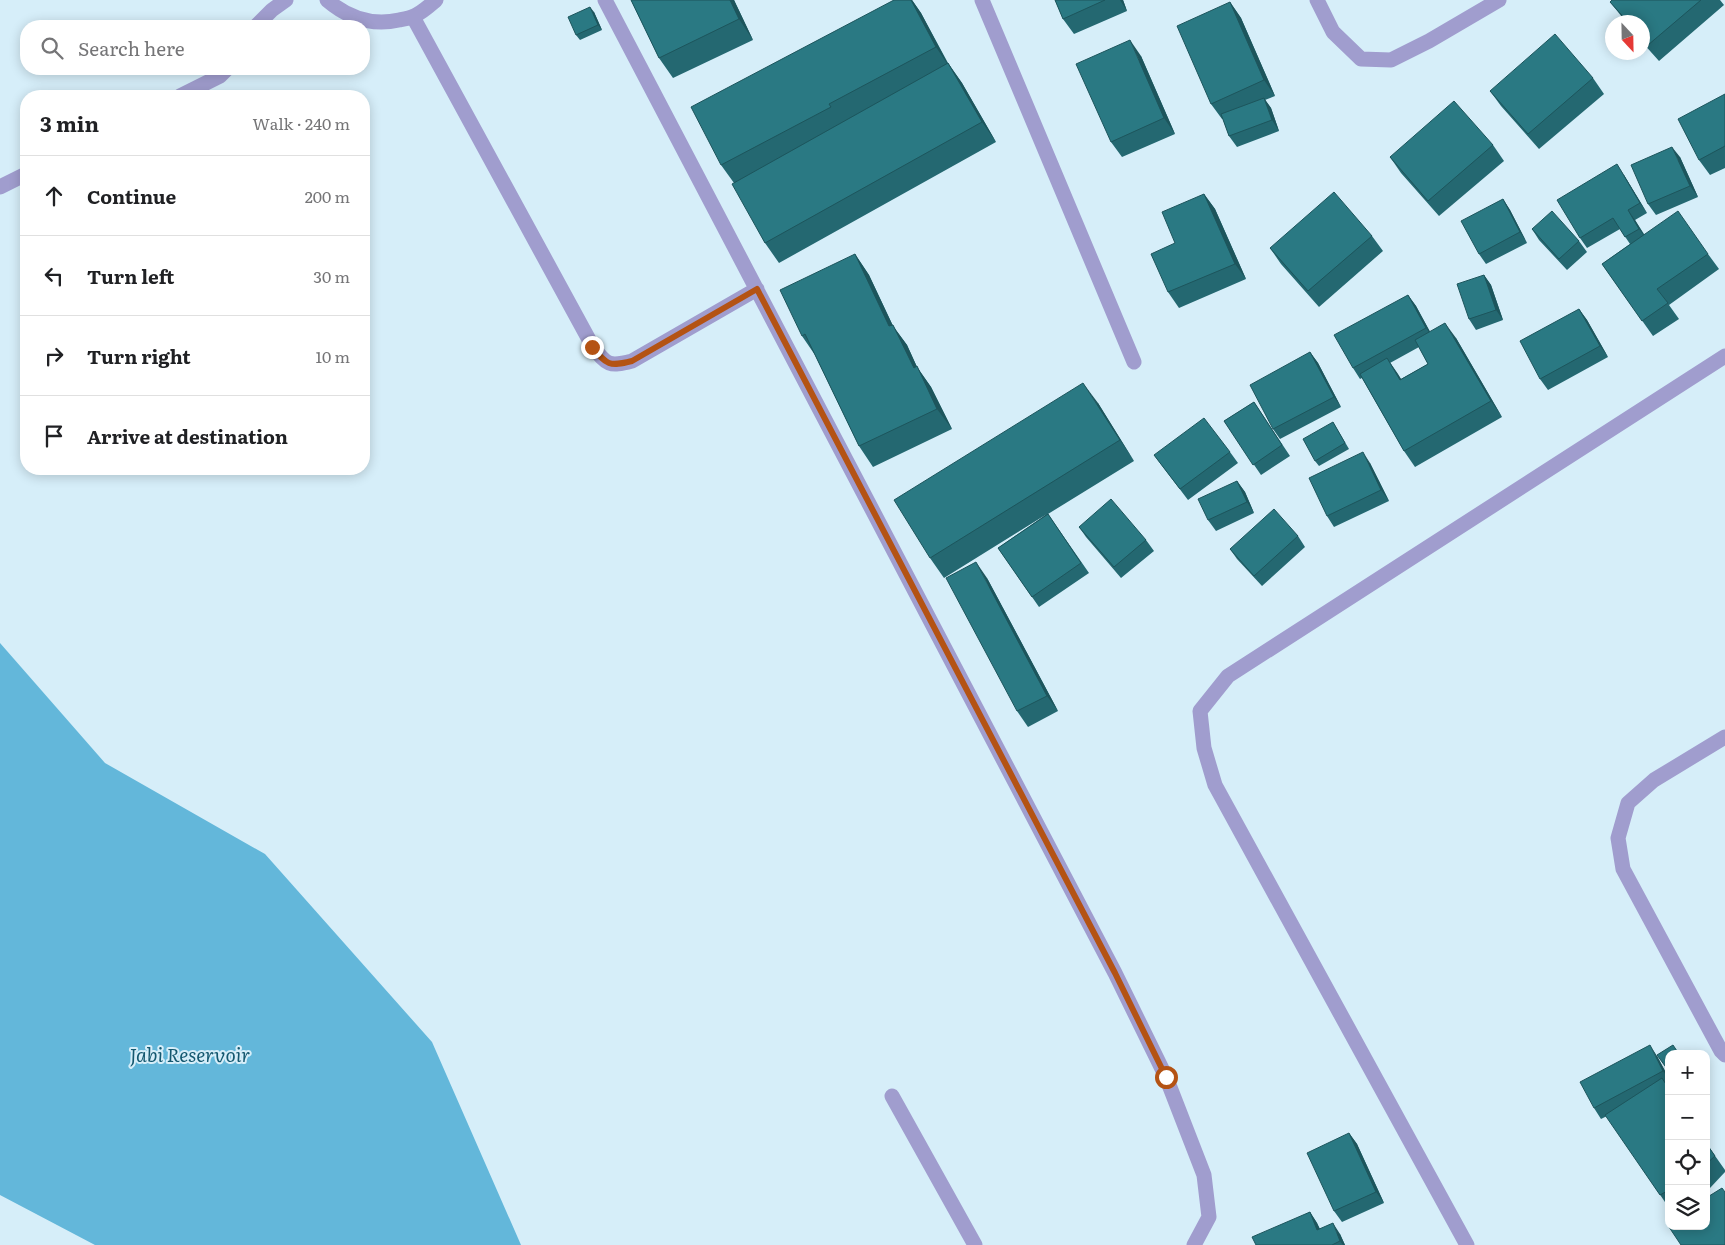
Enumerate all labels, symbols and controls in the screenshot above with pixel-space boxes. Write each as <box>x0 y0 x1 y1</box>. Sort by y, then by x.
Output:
north arrow <box>1605 15 1650 60</box>
search box <box>20 20 370 75</box>
icon: search <box>38 34 66 62</box>
text: Search here <box>78 34 185 62</box>
text: 3 min <box>40 107 99 138</box>
text: Walk · 240 m <box>252 111 350 135</box>
icon: ahead <box>40 182 68 210</box>
text: Continue <box>87 182 176 210</box>
text: 200 m <box>305 184 350 208</box>
icon: left <box>40 262 68 290</box>
text: Turn left <box>87 262 174 290</box>
text: 30 m <box>313 264 350 288</box>
route end <box>581 336 604 359</box>
icon: right <box>40 342 68 370</box>
text: Turn right <box>87 342 191 370</box>
text: 10 m <box>316 344 350 368</box>
icon: arrive <box>40 422 68 450</box>
text: Arrive at destination <box>87 422 288 450</box>
water label: Jabi Reservoir <box>130 1040 250 1068</box>
map controls <box>1665 1050 1710 1230</box>
button: + <box>1665 1050 1710 1095</box>
route start <box>1155 1066 1178 1089</box>
button: − <box>1665 1095 1710 1140</box>
button: locate <box>1665 1140 1710 1185</box>
button: layers <box>1665 1185 1710 1230</box>

